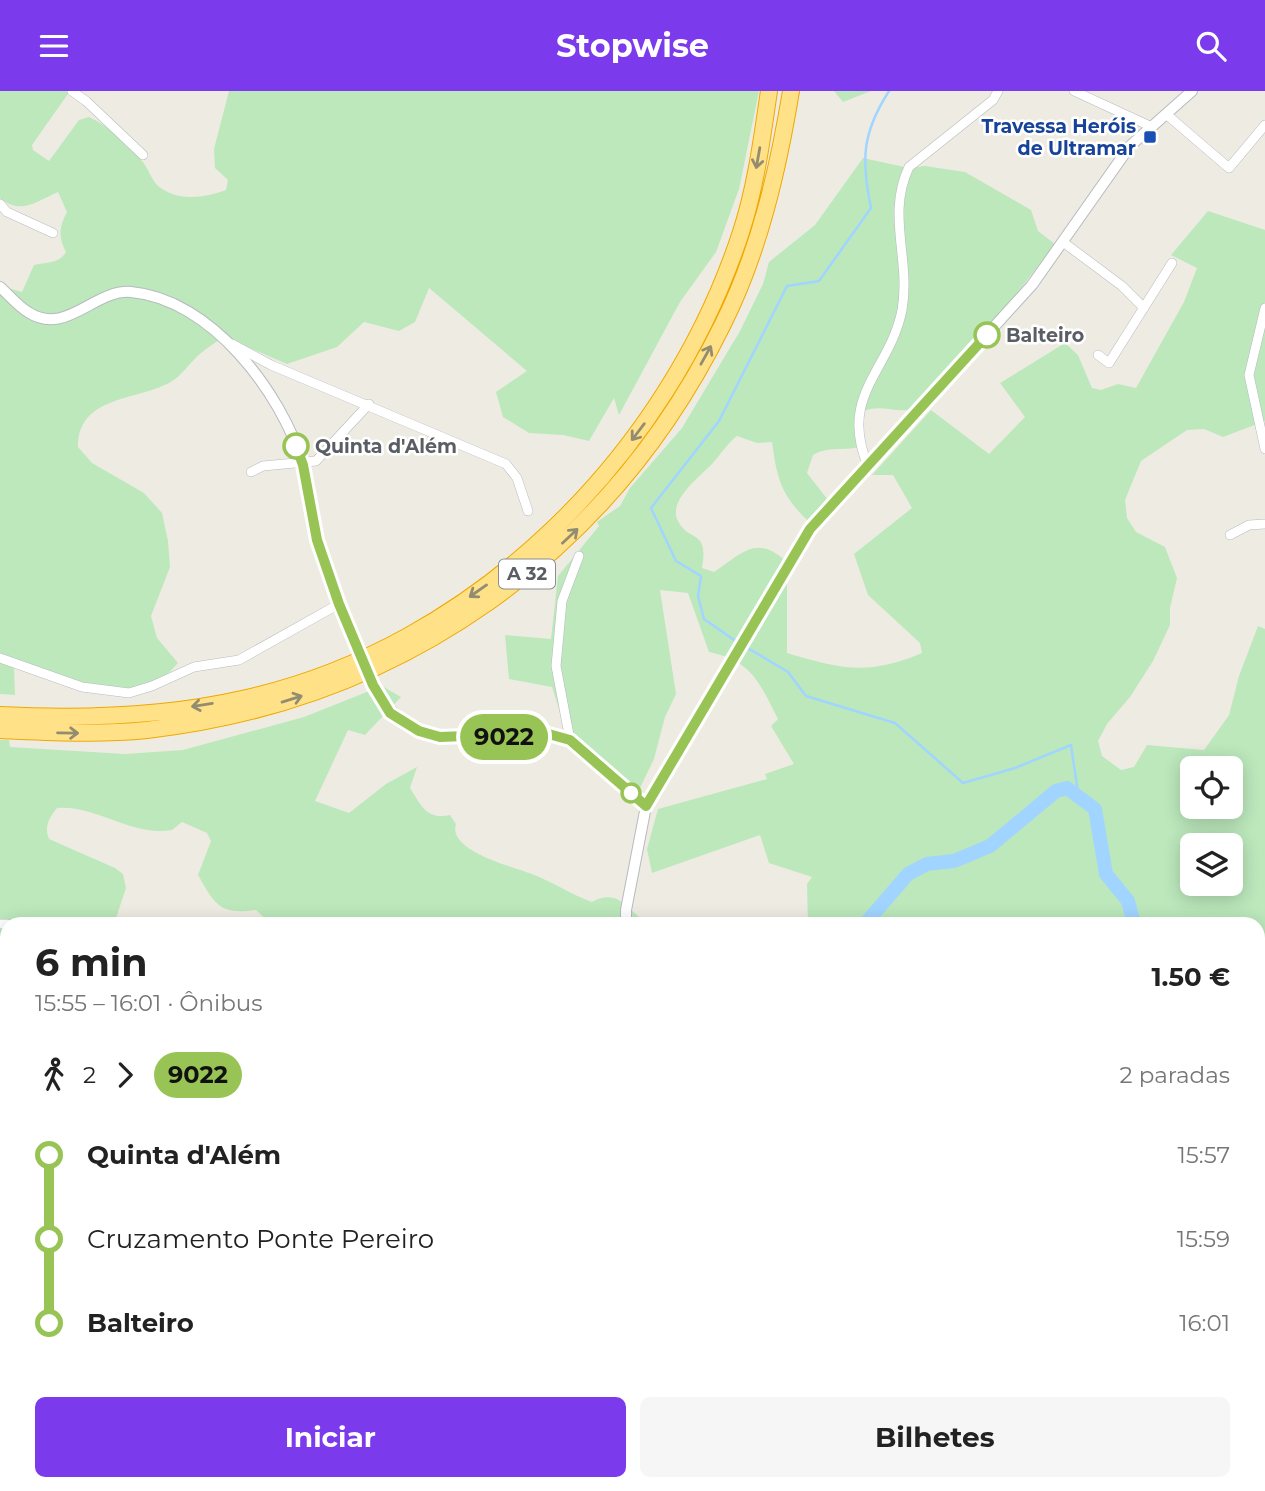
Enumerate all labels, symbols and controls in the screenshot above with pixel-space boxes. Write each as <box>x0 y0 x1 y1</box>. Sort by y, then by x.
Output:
text: Stopwise <box>556 26 709 65</box>
icon: menu <box>35 27 73 65</box>
icon: search <box>1192 27 1230 65</box>
place label: Travessa Heróis de Ultramar <box>982 115 1136 160</box>
marker: Travessa Heróis de Ultramar <box>1142 129 1158 145</box>
one-way arrow <box>751 146 764 169</box>
marker: Balteiro <box>974 322 1000 348</box>
place label: Balteiro <box>1006 324 1084 347</box>
one-way arrow <box>700 345 714 366</box>
one-way arrow <box>631 422 646 440</box>
marker: Quinta d'Além <box>283 433 309 459</box>
place label: Quinta d'Além <box>315 435 457 458</box>
one-way arrow <box>561 528 579 544</box>
road number: A 32 <box>499 559 555 589</box>
one-way arrow <box>469 584 488 598</box>
one-way arrow <box>281 692 303 705</box>
one-way arrow <box>191 699 214 712</box>
line badge: 9022 <box>455 714 553 760</box>
text: 9022 <box>474 722 534 751</box>
one-way arrow <box>56 726 79 740</box>
map controls <box>1180 756 1243 896</box>
button: locate <box>1180 756 1243 819</box>
unlabelled marker <box>621 783 641 803</box>
button: layers <box>1180 833 1243 896</box>
text: 6 min <box>35 939 148 986</box>
text: 1.50 € <box>1151 961 1230 993</box>
text: 15:55 – 16:01 · Ônibus <box>35 989 263 1017</box>
icon: walk <box>35 1056 73 1094</box>
icon: forward <box>106 1056 144 1094</box>
text: 9022 <box>168 1060 228 1089</box>
text: 2 <box>83 1061 96 1089</box>
text: 2 paradas <box>1120 1061 1230 1089</box>
text: Quinta d'Além <box>87 1139 281 1171</box>
text: 15:57 <box>1178 1141 1230 1169</box>
text: Cruzamento Ponte Pereiro <box>87 1223 434 1255</box>
text: 15:59 <box>1177 1225 1230 1253</box>
text: Balteiro <box>87 1307 194 1339</box>
text: 16:01 <box>1179 1309 1230 1337</box>
button: Iniciar <box>35 1397 626 1477</box>
button: Bilhetes <box>640 1397 1230 1477</box>

